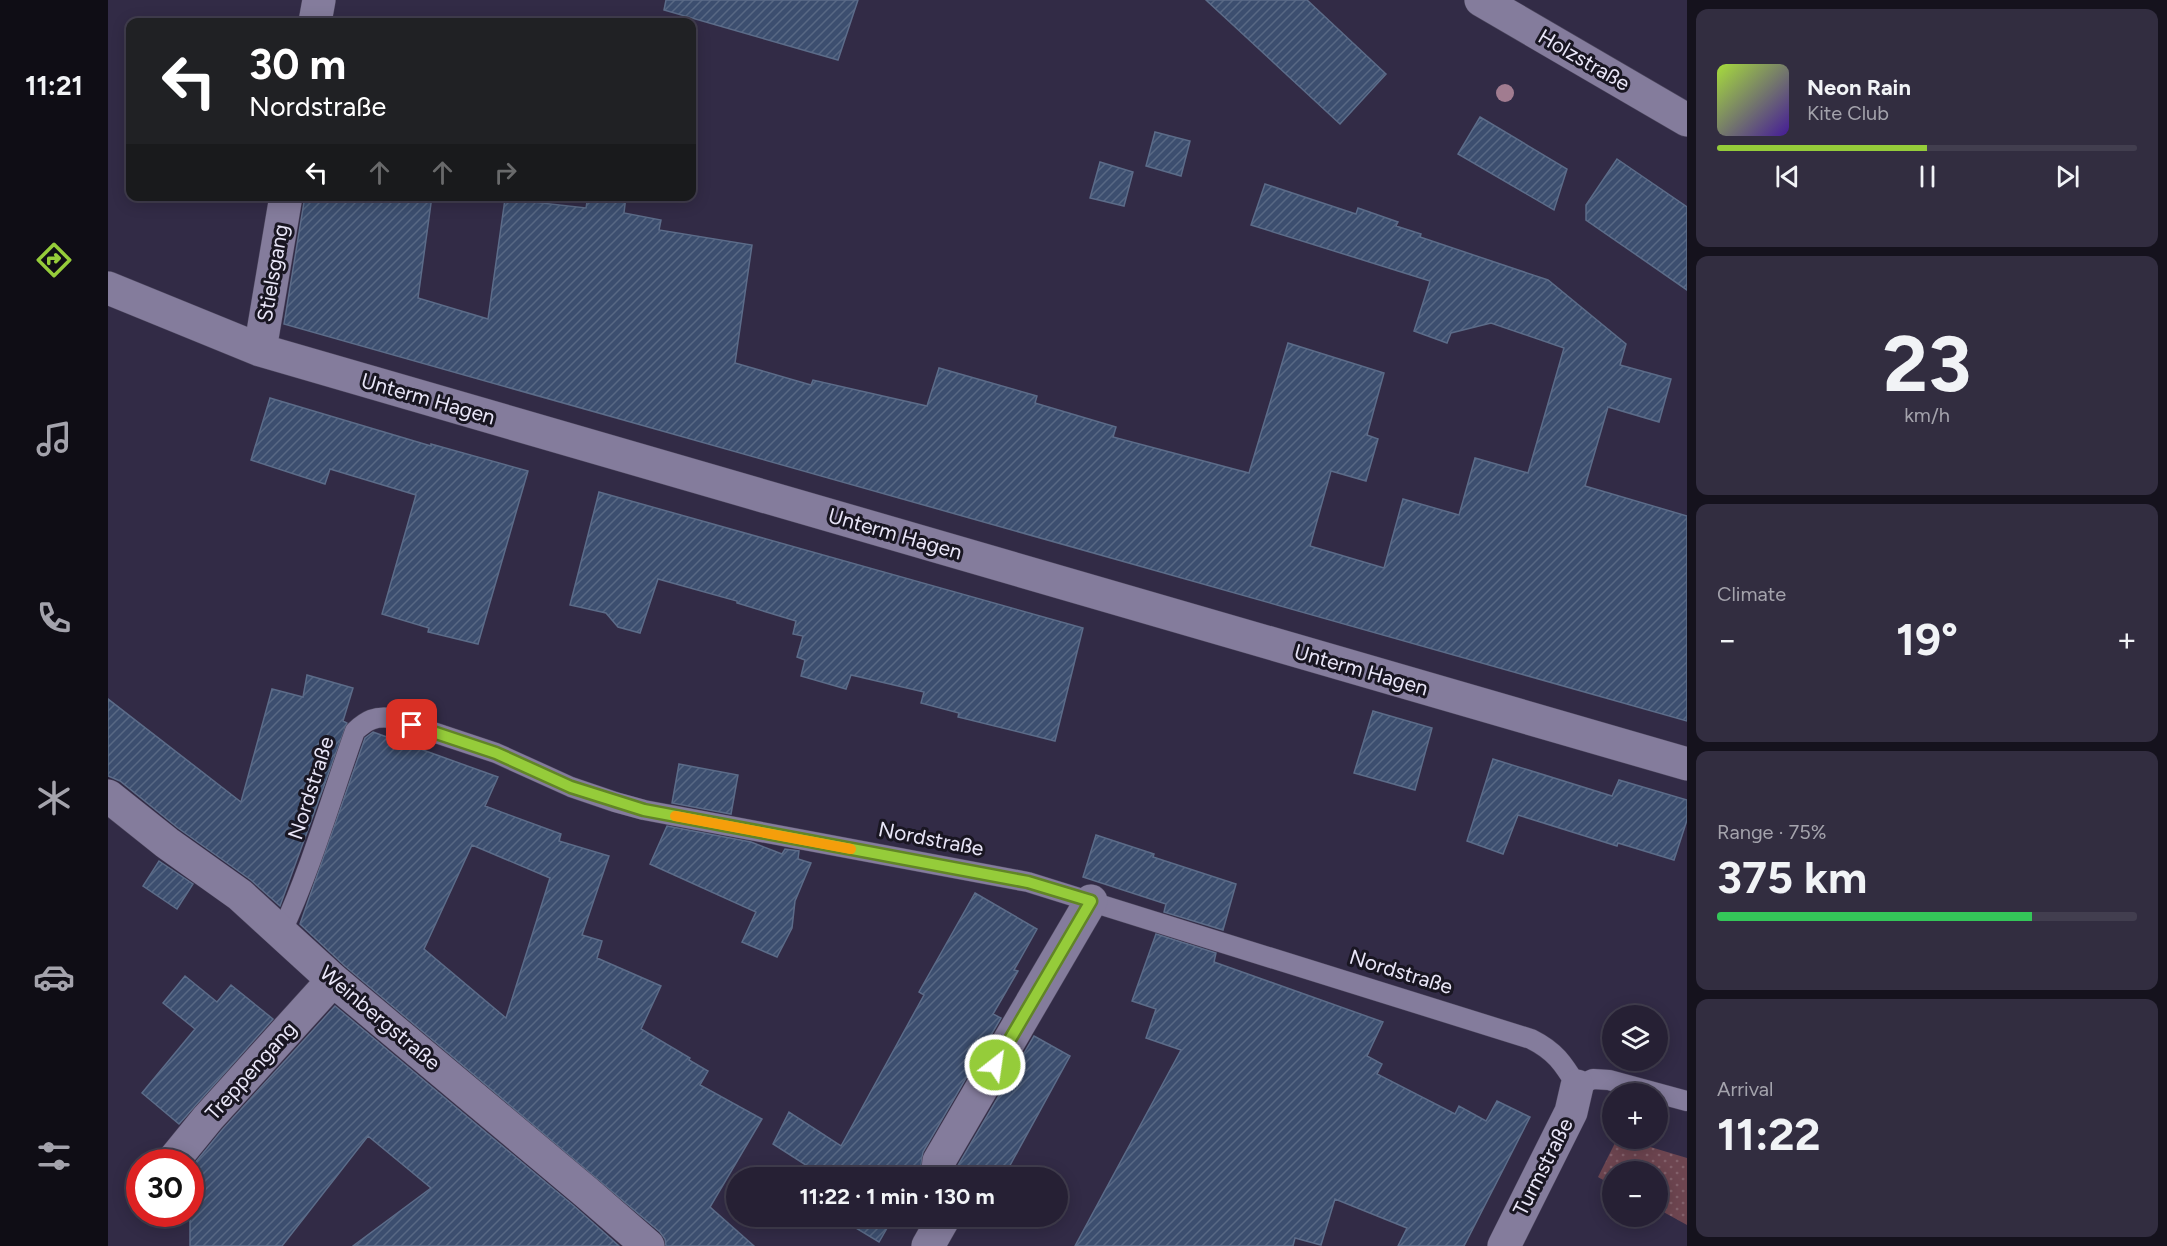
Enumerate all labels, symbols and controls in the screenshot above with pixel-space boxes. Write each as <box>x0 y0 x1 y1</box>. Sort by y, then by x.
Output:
street label: Holzstraße <box>1534 23 1635 96</box>
text: 30 m <box>249 39 346 90</box>
icon: left <box>150 42 228 120</box>
text: 11:21 <box>25 69 83 102</box>
text: Neon Rain <box>1807 74 1911 101</box>
text: Nordstraße <box>249 90 386 123</box>
text: Kite Club <box>1807 101 1889 125</box>
icon: left <box>300 156 333 189</box>
icon: ahead <box>363 156 396 189</box>
icon: ahead <box>426 156 459 189</box>
icon: right <box>489 156 522 189</box>
icon: previous <box>1771 160 1804 193</box>
icon: pause <box>1911 160 1944 193</box>
icon: next <box>2051 160 2084 193</box>
street label: Stielsgang <box>252 222 293 324</box>
icon: directions <box>33 239 75 281</box>
text: 23 <box>1883 317 1971 411</box>
street label: Unterm Hagen <box>358 367 498 430</box>
text: km/h <box>1904 403 1950 427</box>
icon: music <box>33 418 75 460</box>
street label: Unterm Hagen <box>825 502 965 565</box>
text: Climate <box>1717 582 1786 606</box>
icon: phone <box>33 597 75 639</box>
text: 19° <box>1896 612 1958 666</box>
text: − <box>1717 620 1738 659</box>
text: + <box>2116 620 2137 659</box>
street label: Unterm Hagen <box>1291 638 1431 701</box>
pin <box>386 699 437 750</box>
icon: arrive <box>395 708 428 741</box>
street label: Nordstraße <box>282 733 339 842</box>
icon: climate <box>33 777 75 819</box>
street label: Nordstraße <box>876 816 986 861</box>
text: Range · 75% <box>1717 820 1826 844</box>
text: 375 km <box>1717 850 1867 904</box>
street label: Nordstraße <box>1346 944 1456 999</box>
icon: car <box>33 956 75 998</box>
street label: Weinbergstraße <box>315 960 446 1075</box>
map controls <box>1602 1005 1668 1227</box>
button: layers <box>1602 1005 1668 1071</box>
street label: Treppengang <box>200 1016 301 1125</box>
position arrow <box>963 1033 1027 1097</box>
text: Arrival <box>1717 1077 1773 1101</box>
button: + <box>1602 1083 1668 1149</box>
text: 11:22 <box>1717 1107 1821 1161</box>
street label: Turmstraße <box>1507 1114 1578 1220</box>
icon: filters <box>33 1135 75 1177</box>
speed limit sign: 30 <box>126 1149 204 1227</box>
button: − <box>1602 1161 1668 1227</box>
text: 11:22 · 1 min · 130 m <box>799 1183 995 1210</box>

